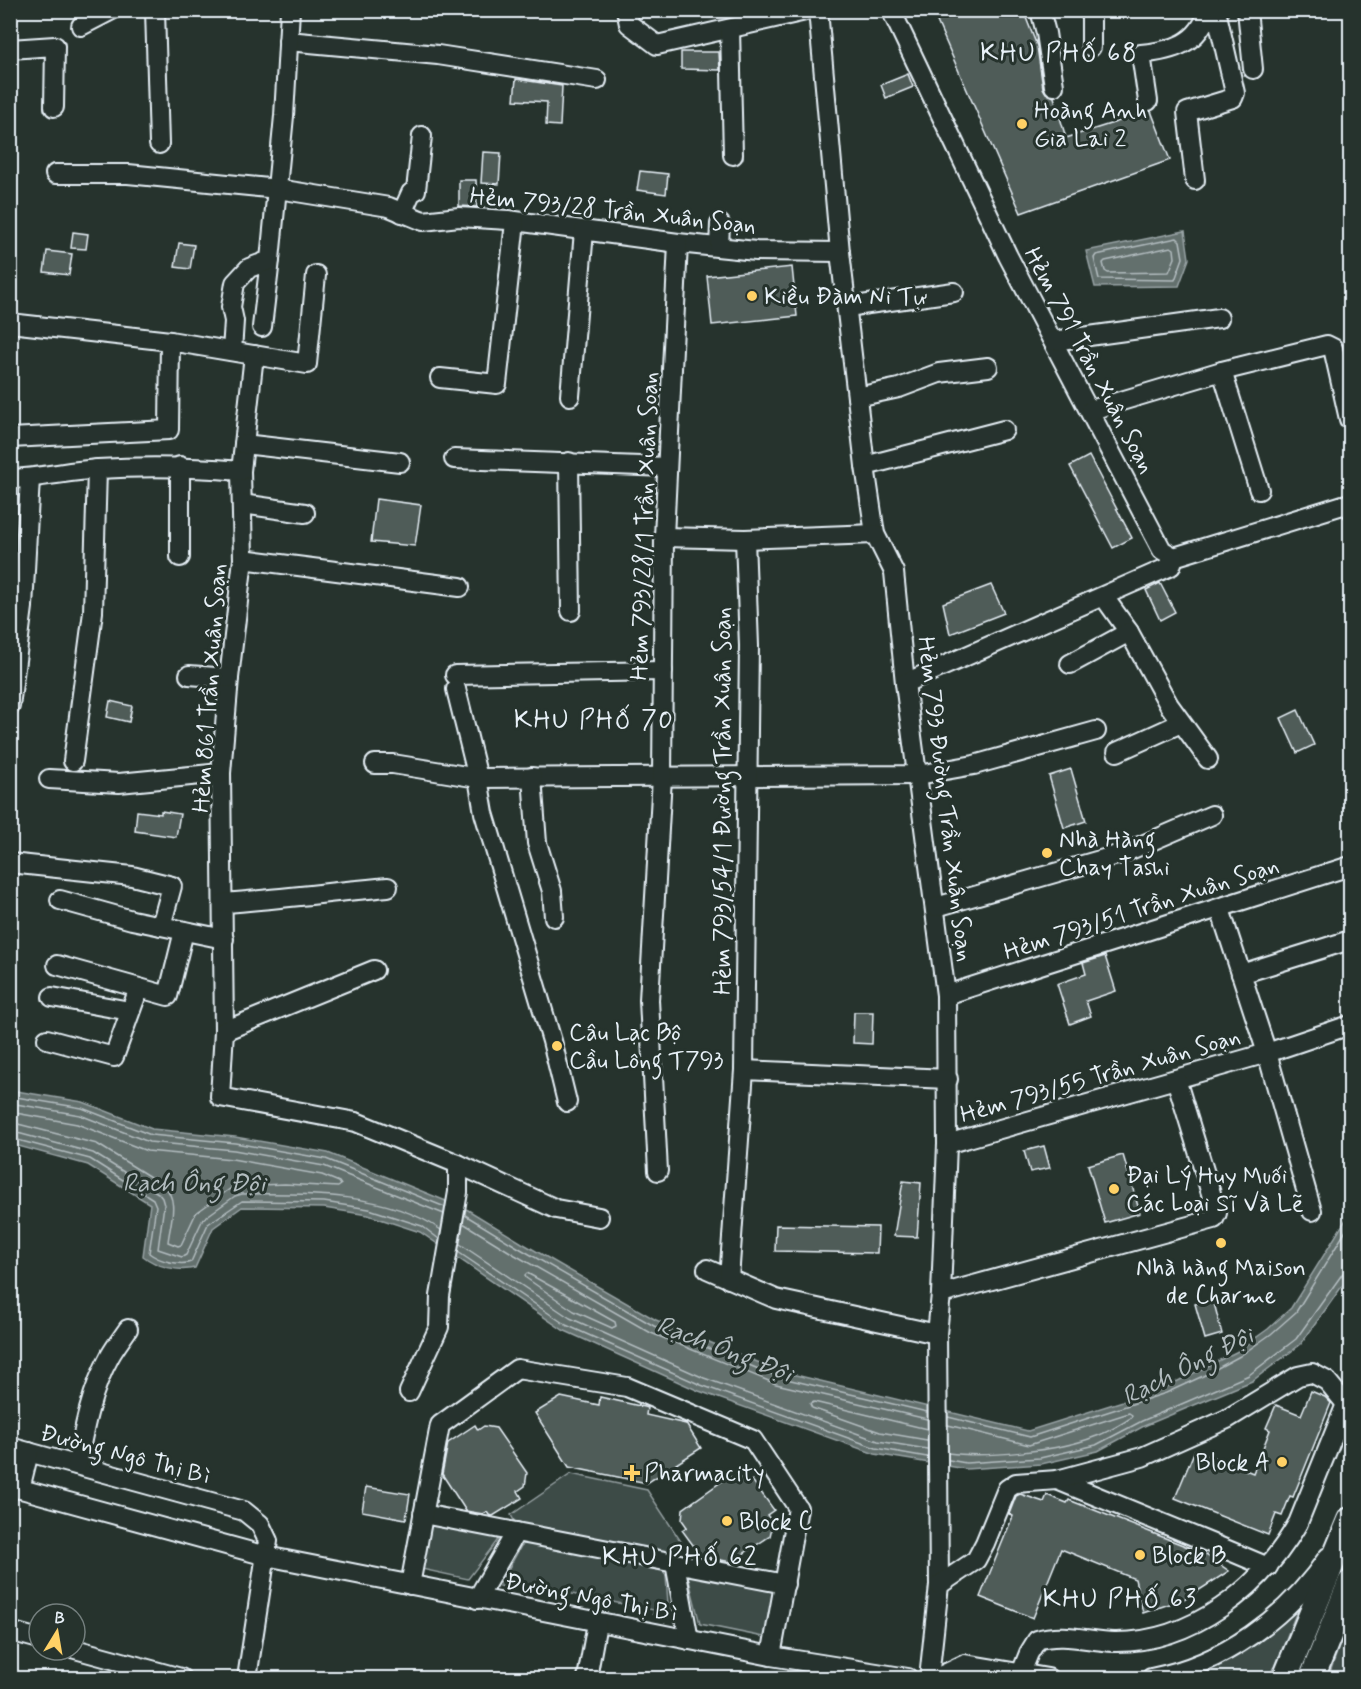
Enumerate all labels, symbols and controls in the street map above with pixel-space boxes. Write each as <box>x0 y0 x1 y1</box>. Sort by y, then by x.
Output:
district label: KHU PHỐ 68 <box>980 37 1138 71</box>
place label: Hoàng Anh Gia Lai 2 <box>1034 96 1148 155</box>
marker: Hoàng Anh Gia Lai 2 <box>1015 117 1029 131</box>
street label: Hẻm 793/28 Trần Xuân Soạn <box>468 181 758 242</box>
street label: Hẻm 791 Trần Xuân Soạn <box>1016 242 1162 479</box>
place label: Kiều Đàm Ni Tự <box>764 282 927 313</box>
marker: Kiều Đàm Ni Tự <box>745 289 759 303</box>
street label: Hẻm 793/28/1 Trần Xuân Soạn <box>625 371 666 681</box>
street label: Hẻm 861 Trần Xuân Soạn <box>186 562 235 814</box>
street label: Hẻm 793/54/1 Đường Trần Xuân Soạn <box>708 607 742 995</box>
street label: Hẻm 793 Đường Trần Xuân Soạn <box>906 635 980 964</box>
district label: KHU PHỐ 70 <box>514 704 674 738</box>
place label: Nhà Hàng Chay Tashi <box>1059 825 1170 884</box>
marker: Nhà Hàng Chay Tashi <box>1040 846 1054 860</box>
street label: Hẻm 793/51 Trần Xuân Soạn <box>1000 850 1283 969</box>
place label: Câu Lạc Bộ Cầu Lông T793 <box>569 1018 724 1080</box>
street label: Hẻm 793/55 Trần Xuân Soạn <box>957 1022 1244 1131</box>
marker: Câu Lạc Bộ Cầu Lông T793 <box>550 1039 564 1053</box>
place label: Đại Lý Huy Muối Các Loại Sĩ Và Lẽ <box>1126 1161 1304 1220</box>
water label: Rạch Ông Đội <box>122 1167 268 1204</box>
marker: Đại Lý Huy Muối Các Loại Sĩ Và Lẽ <box>1107 1182 1121 1196</box>
marker: Nhà hàng Maison de Charme <box>1214 1236 1228 1250</box>
place label: Nhà hàng Maison de Charme <box>1136 1253 1306 1312</box>
water label: Rạch Ông Đội <box>650 1308 799 1395</box>
water label: Rạch Ông Đội <box>1116 1318 1263 1417</box>
street label: Đường Ngô Thị Bì <box>36 1418 213 1496</box>
place label: Block A <box>1195 1448 1270 1479</box>
marker: Block A <box>1275 1455 1289 1469</box>
place label: Pharmacity <box>644 1459 765 1490</box>
marker: Pharmacity <box>625 1466 639 1480</box>
place label: Block C <box>739 1507 812 1538</box>
marker: Block C <box>720 1514 734 1528</box>
district label: KHU PHỐ 62 <box>602 1541 758 1575</box>
place label: Block B <box>1152 1541 1226 1572</box>
marker: Block B <box>1133 1548 1147 1562</box>
street label: Đường Ngô Thị Bì <box>502 1567 679 1633</box>
district label: KHU PHỐ 63 <box>1042 1583 1198 1617</box>
north arrow <box>27 1602 87 1662</box>
text: B <box>53 1607 67 1630</box>

